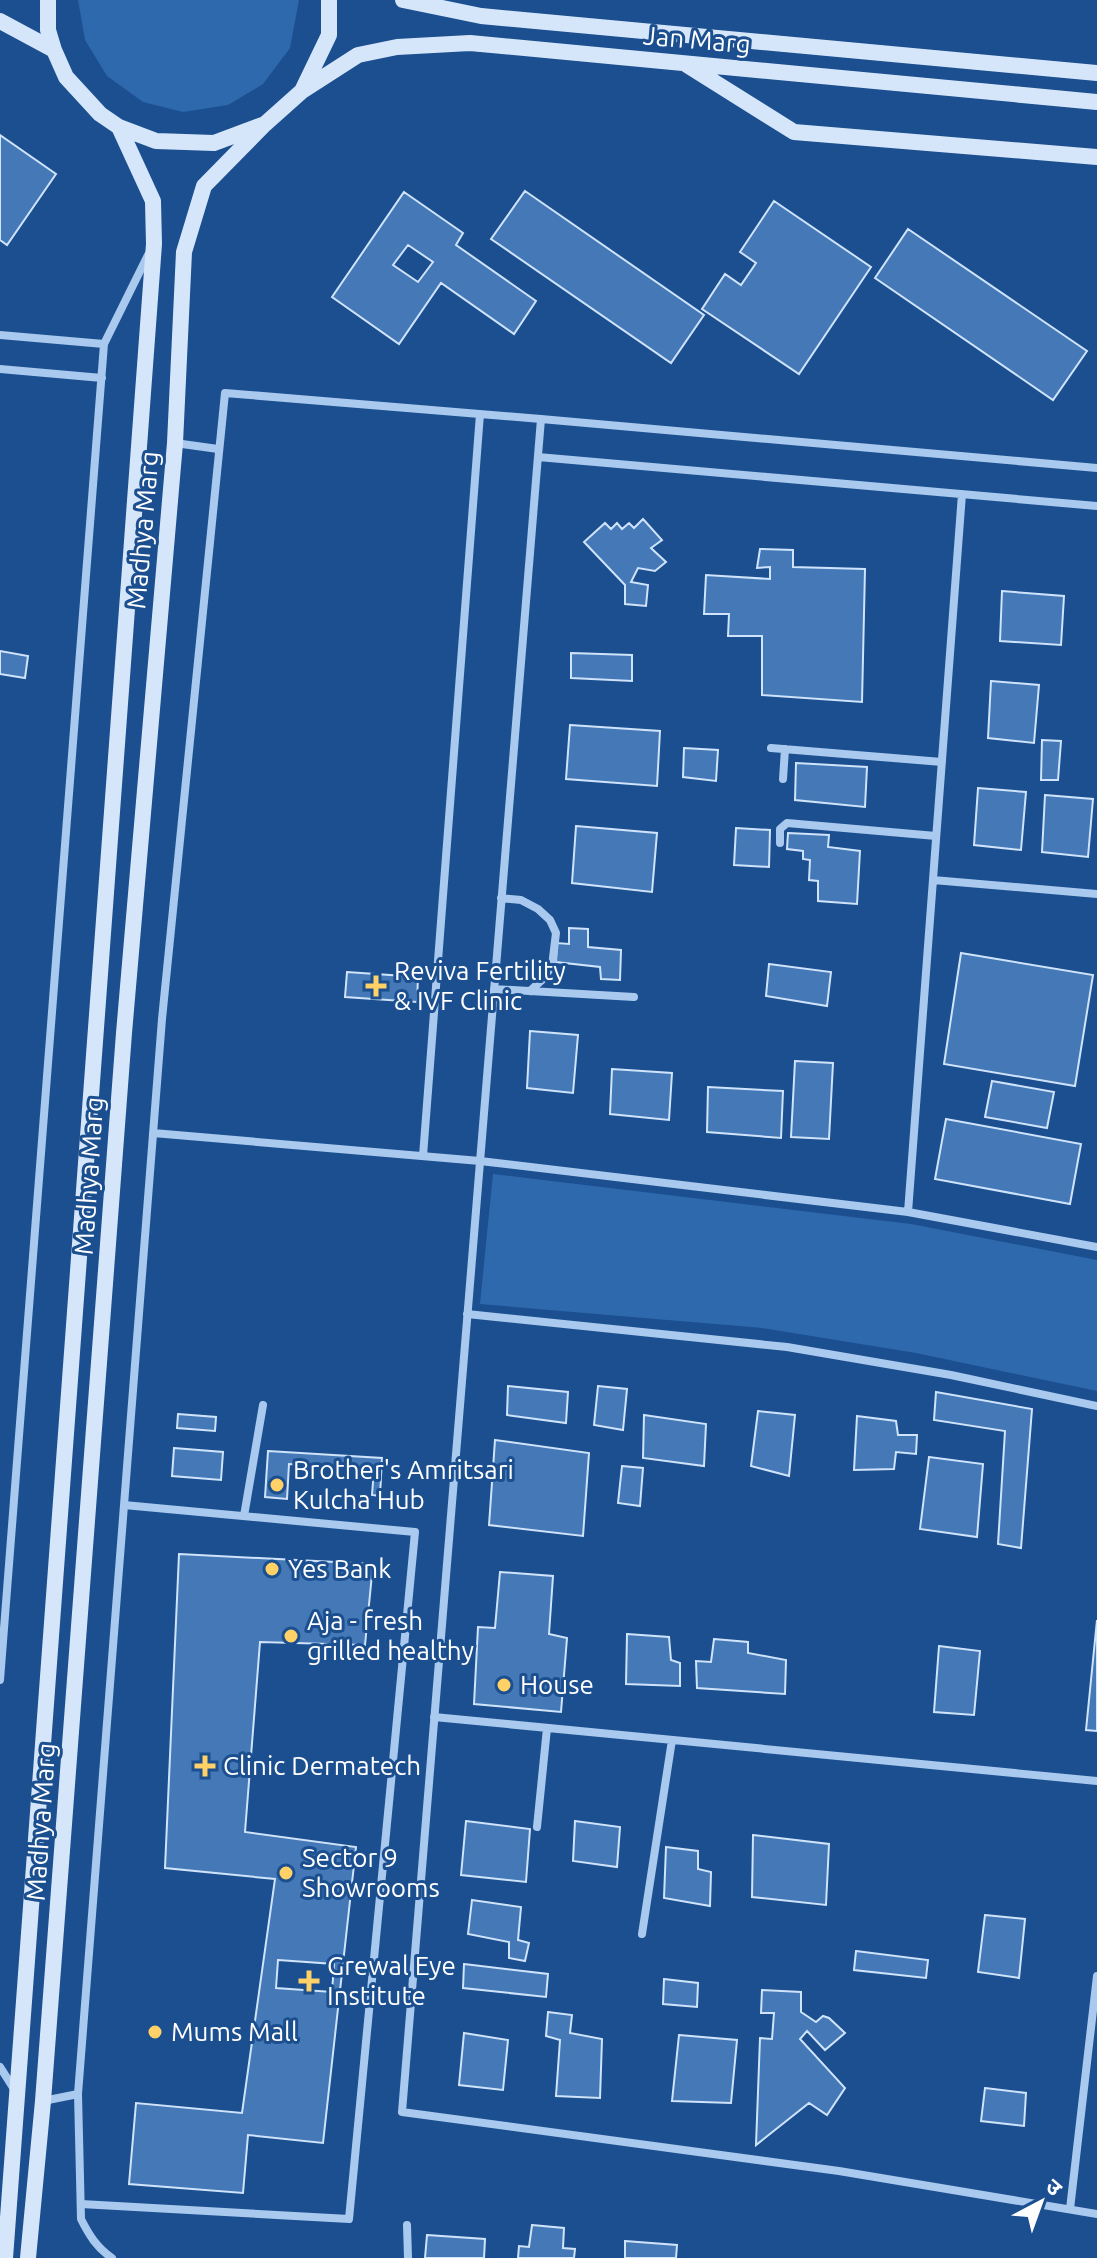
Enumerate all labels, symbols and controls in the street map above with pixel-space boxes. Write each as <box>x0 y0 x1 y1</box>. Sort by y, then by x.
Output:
street label: Jan Marg <box>642 20 752 59</box>
street label: Madhya Marg <box>121 450 164 610</box>
place label: Reviva Fertility & IVF Clinic <box>394 956 566 1015</box>
marker: Reviva Fertility & IVF Clinic <box>365 975 387 997</box>
street label: Madhya Marg <box>69 1096 108 1256</box>
place label: Brother's Amritsari Kulcha Hub <box>293 1455 514 1514</box>
marker: Brother's Amritsari Kulcha Hub <box>268 1476 286 1494</box>
place label: Yes Bank <box>288 1554 391 1583</box>
marker: Yes Bank <box>263 1560 281 1578</box>
place label: Aja - fresh grilled healthy <box>307 1606 474 1665</box>
marker: Aja - fresh grilled healthy <box>282 1627 300 1645</box>
place label: House <box>520 1670 594 1699</box>
marker: House <box>495 1676 513 1694</box>
street label: Madhya Marg <box>21 1742 60 1902</box>
place label: Clinic Dermatech <box>223 1751 421 1780</box>
marker: Clinic Dermatech <box>194 1755 216 1777</box>
place label: Sector 9 Showrooms <box>302 1843 440 1902</box>
marker: Sector 9 Showrooms <box>277 1864 295 1882</box>
place label: Grewal Eye Institute <box>327 1951 456 2010</box>
marker: Grewal Eye Institute <box>298 1970 320 1992</box>
place label: Mums Mall <box>171 2017 298 2046</box>
marker: Mums Mall <box>146 2023 164 2041</box>
north arrow <box>1001 2162 1081 2242</box>
text: उ <box>1041 2173 1068 2201</box>

